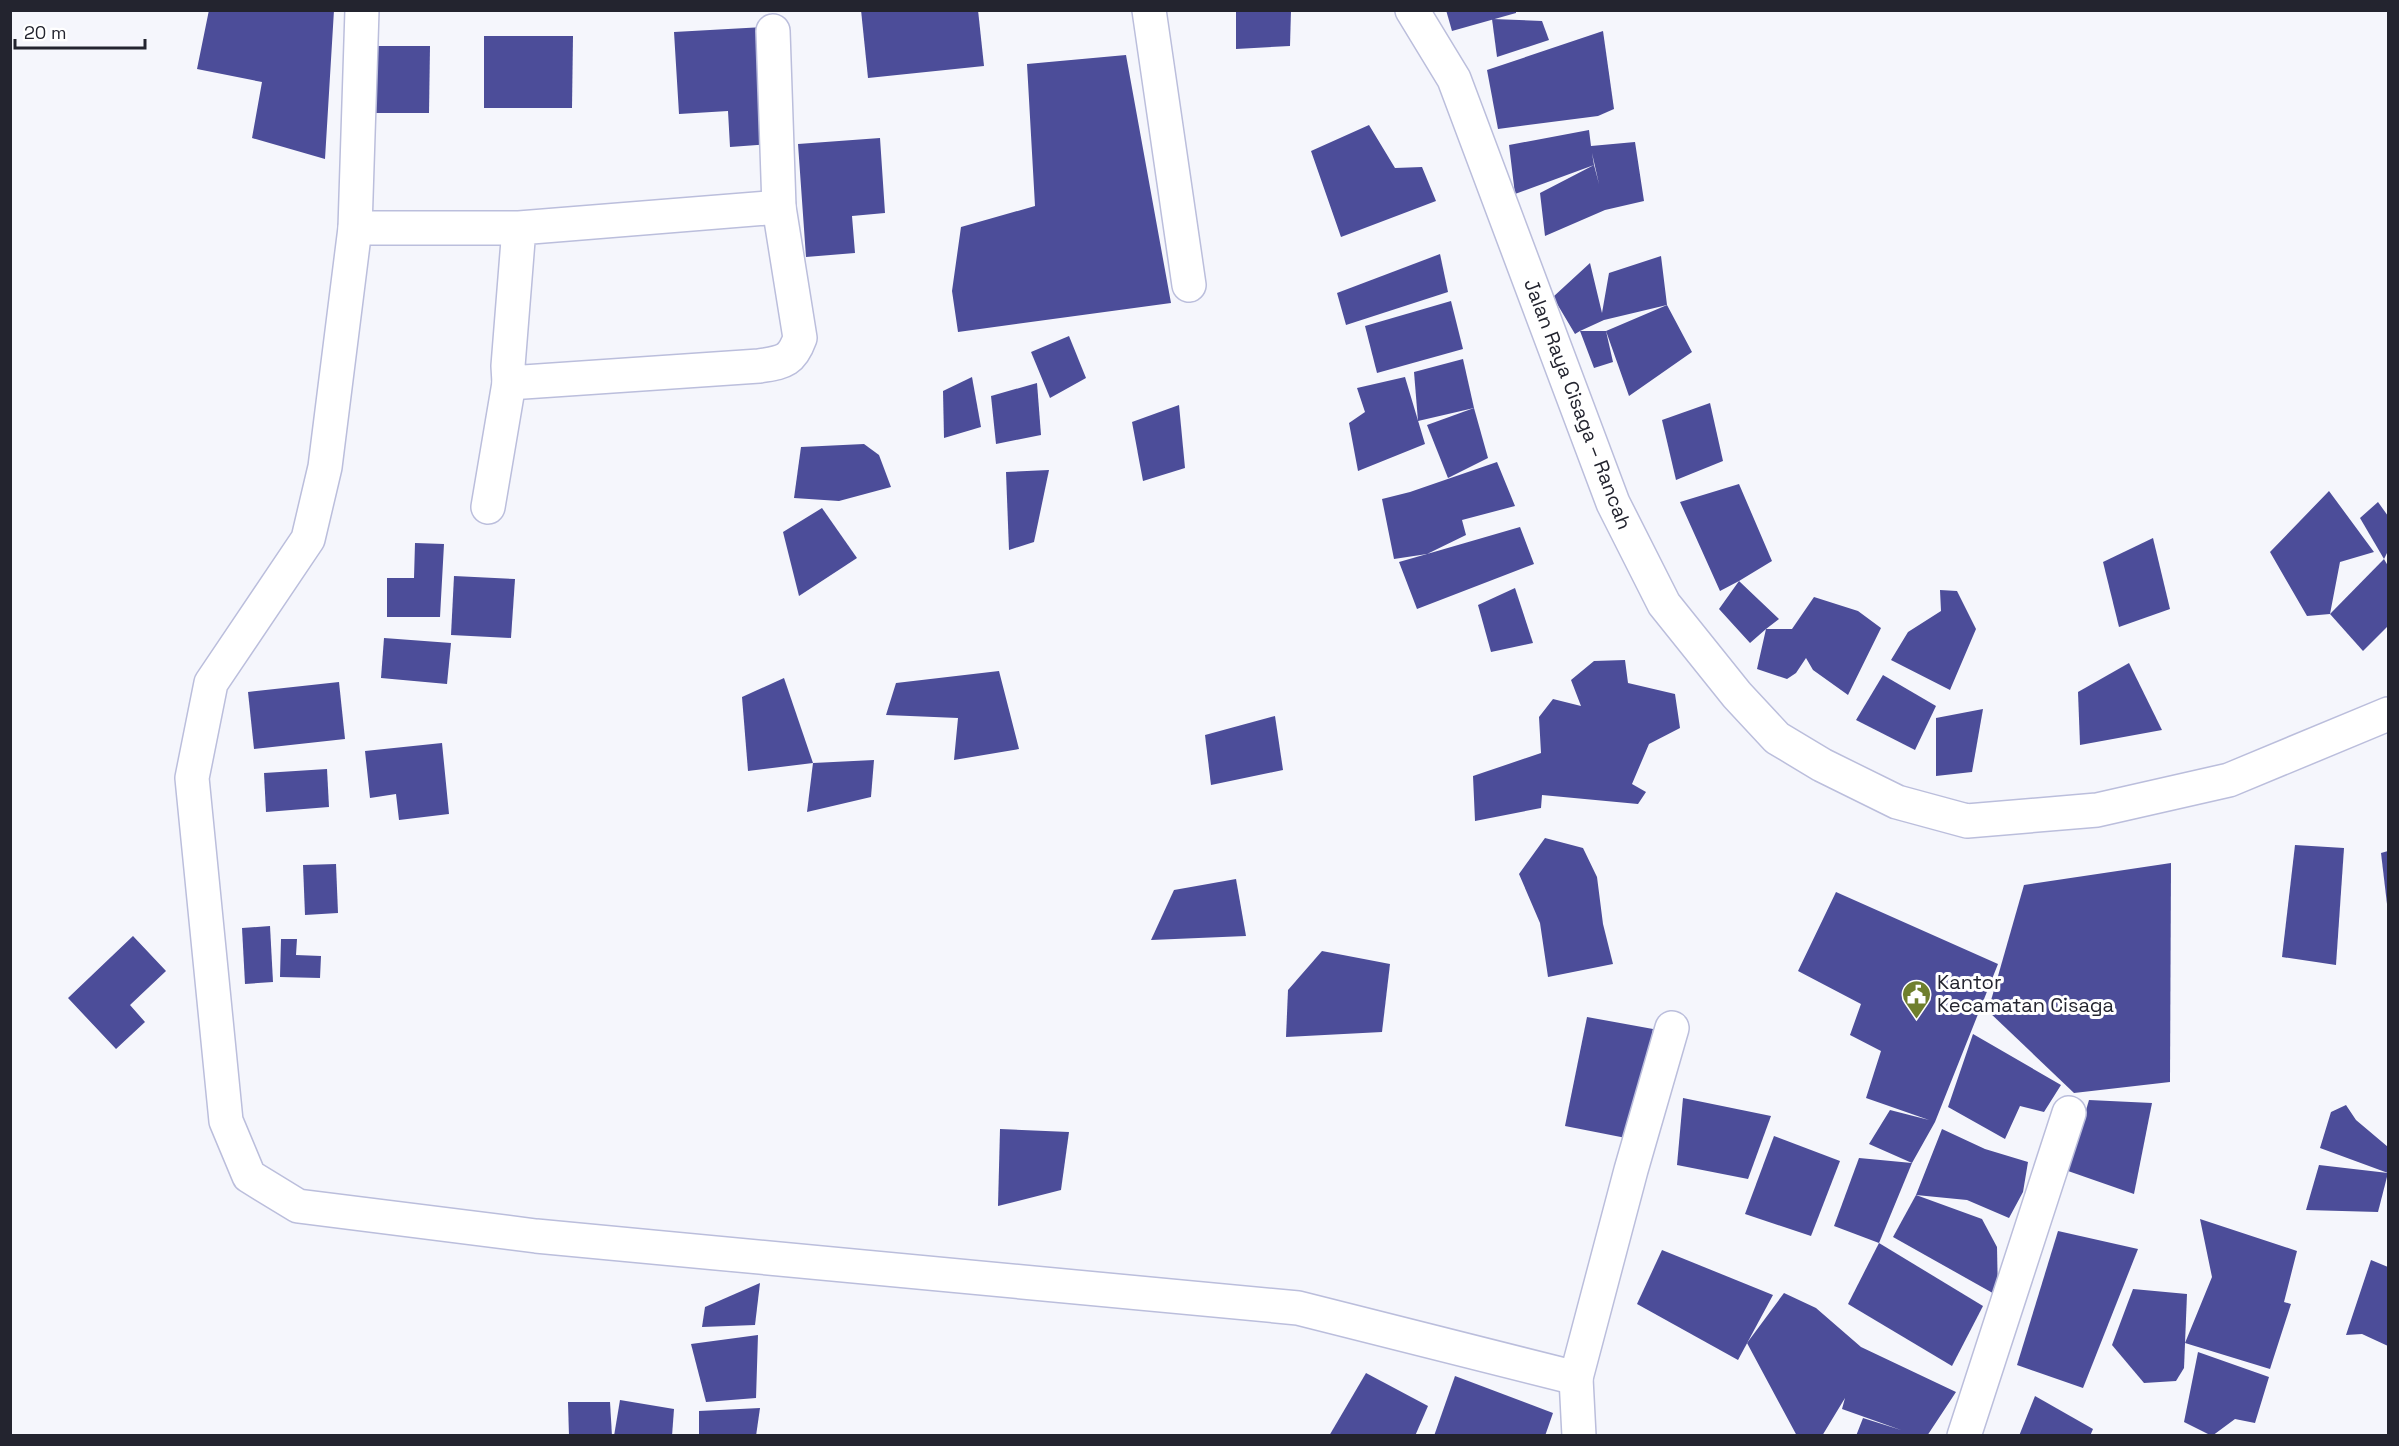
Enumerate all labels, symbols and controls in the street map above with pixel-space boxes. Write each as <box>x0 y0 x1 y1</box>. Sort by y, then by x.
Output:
scale bar <box>15 12 146 50</box>
text: 20 m <box>24 21 67 44</box>
street label: Jalan Raya Cisaga – Rancah <box>1518 275 1638 533</box>
place label: Kantor Kecamatan Cisaga <box>1937 969 2114 1018</box>
public building icon: Kantor Kecamatan Cisaga <box>1900 978 1932 1020</box>

